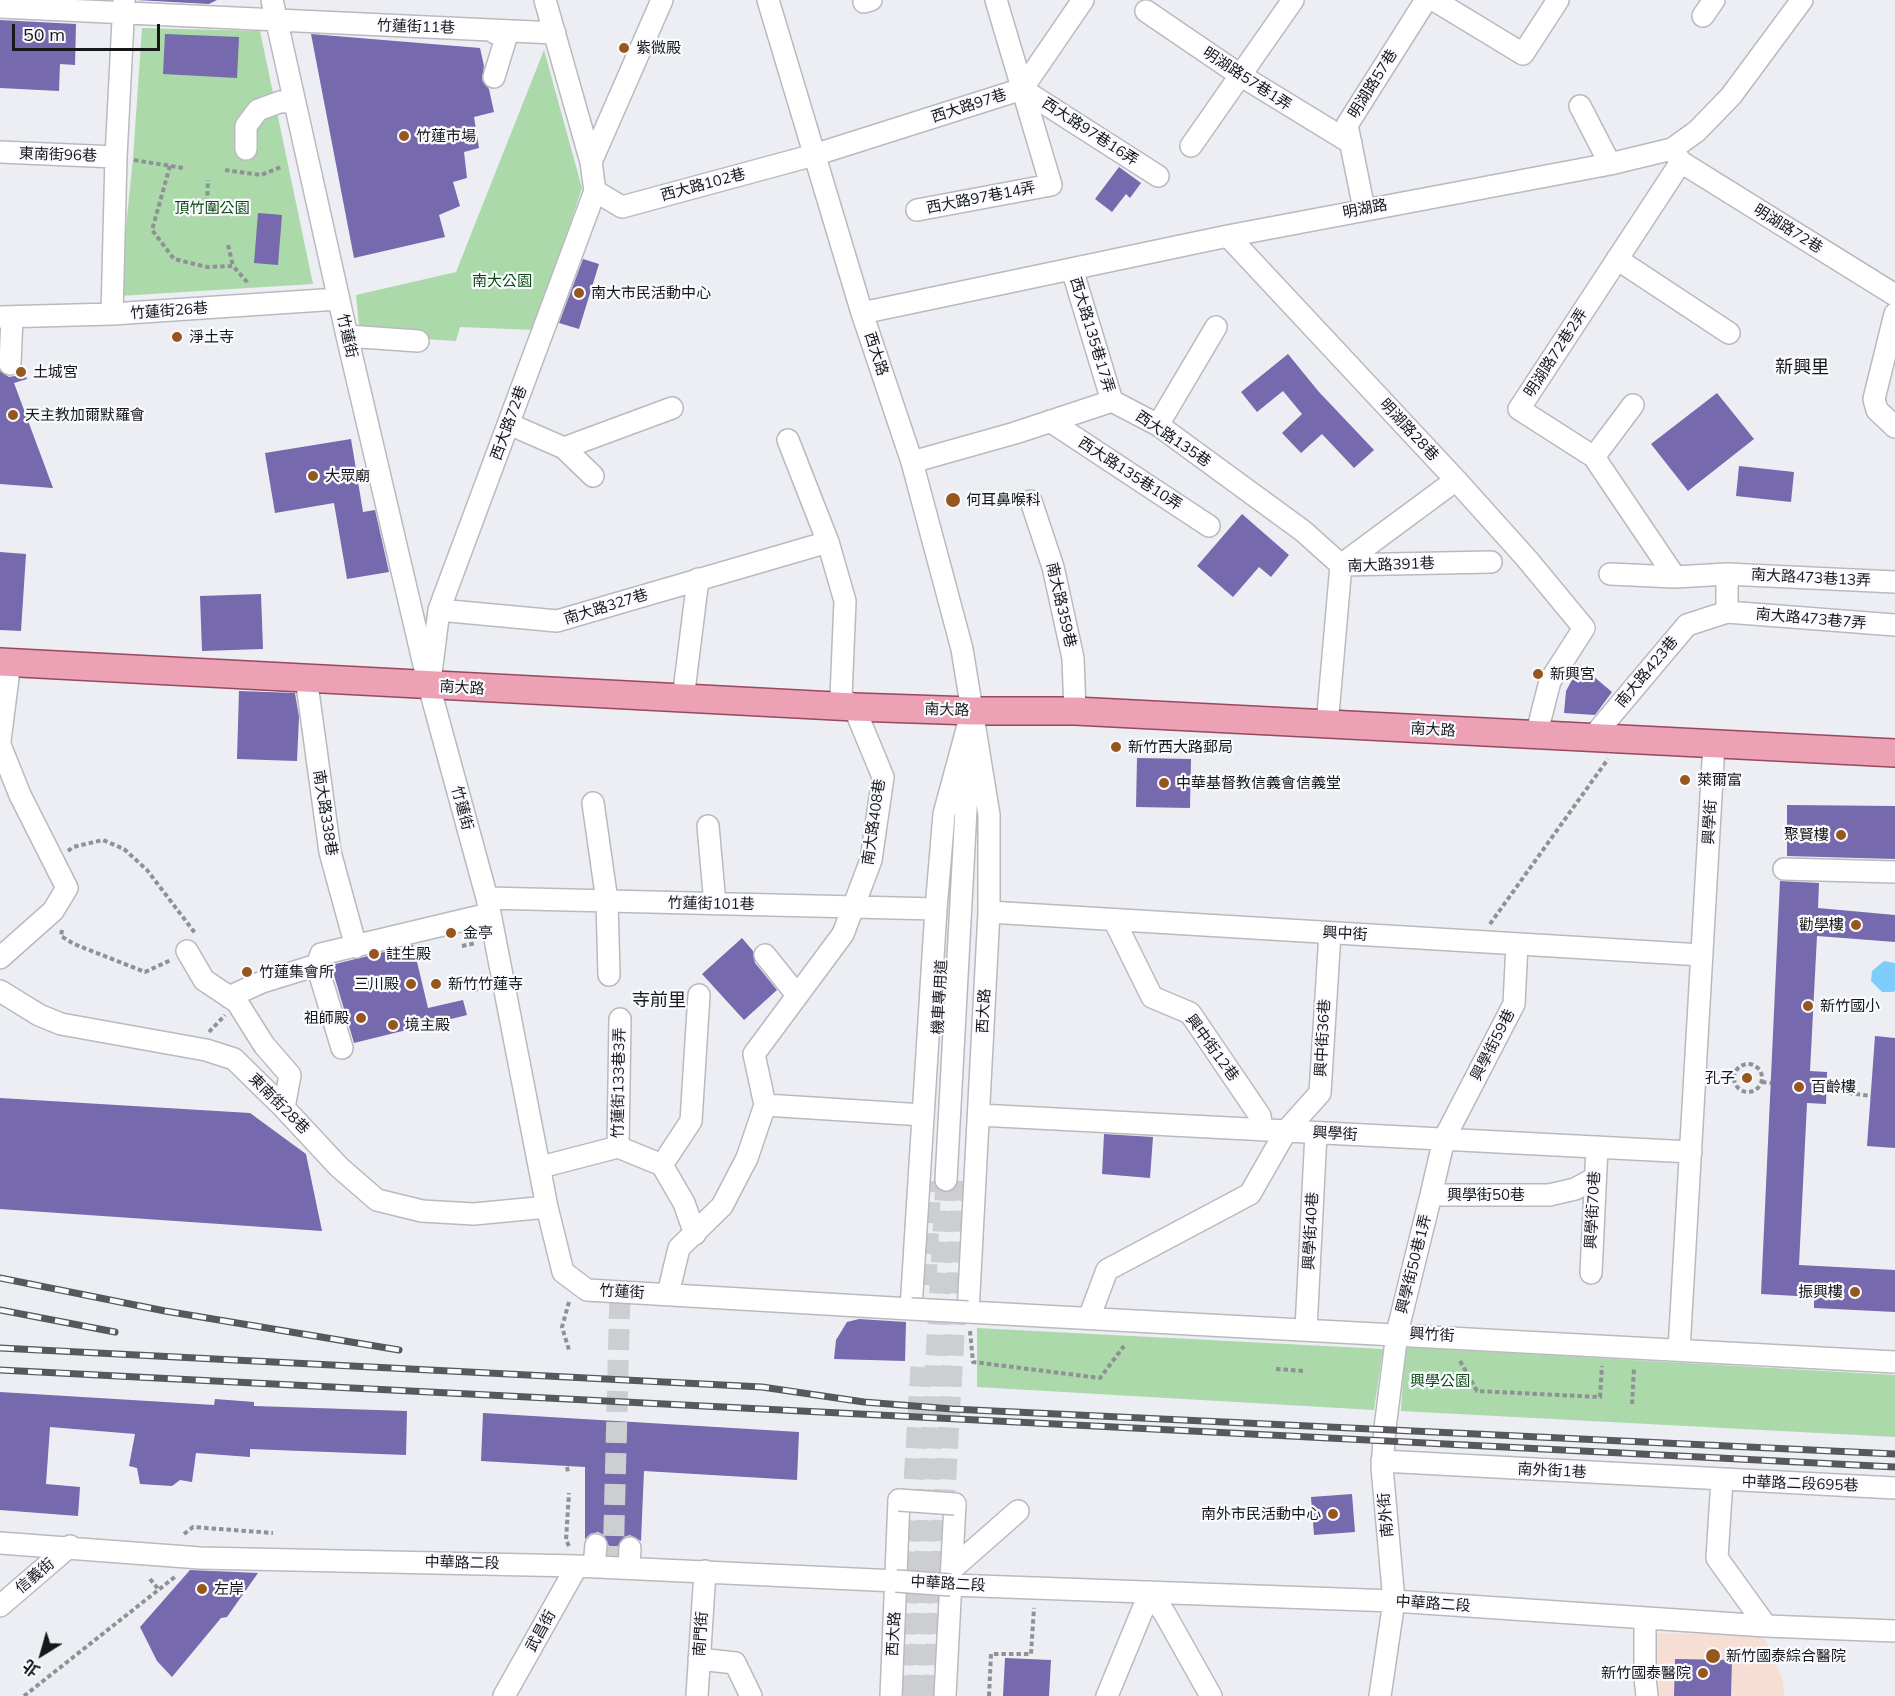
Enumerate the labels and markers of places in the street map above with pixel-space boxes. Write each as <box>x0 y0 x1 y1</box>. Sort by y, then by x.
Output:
place label: 紫微殿 <box>636 39 681 57</box>
marker: 紫微殿 <box>617 41 631 55</box>
place label: 竹蓮市場 <box>416 127 476 145</box>
marker: 竹蓮市場 <box>397 129 411 143</box>
place label: 南大市民活動中心 <box>591 284 711 302</box>
marker: 南大市民活動中心 <box>572 286 586 300</box>
place label: 淨土寺 <box>189 328 234 346</box>
marker: 淨土寺 <box>170 330 184 344</box>
place label: 土城宮 <box>33 363 78 381</box>
marker: 土城宮 <box>14 365 28 379</box>
place label: 天主教加爾默羅會 <box>25 406 145 424</box>
marker: 天主教加爾默羅會 <box>6 408 20 422</box>
place label: 大眾廟 <box>325 467 370 485</box>
marker: 大眾廟 <box>306 469 320 483</box>
marker: 何耳鼻喉科 <box>944 491 962 509</box>
place label: 何耳鼻喉科 <box>966 491 1041 509</box>
place label: 新興宮 <box>1550 665 1595 683</box>
marker: 新興宮 <box>1531 667 1545 681</box>
place label: 新竹西大路郵局 <box>1128 738 1233 756</box>
marker: 新竹西大路郵局 <box>1109 740 1123 754</box>
place label: 萊爾富 <box>1697 771 1742 789</box>
marker: 萊爾富 <box>1678 773 1692 787</box>
place label: 中華基督教信義會信義堂 <box>1176 774 1341 792</box>
marker: 中華基督教信義會信義堂 <box>1157 776 1171 790</box>
place label: 聚賢樓 <box>1784 826 1829 844</box>
marker: 聚賢樓 <box>1834 828 1848 842</box>
place label: 勸學樓 <box>1799 916 1844 934</box>
marker: 勸學樓 <box>1849 918 1863 932</box>
place label: 金亭 <box>463 924 493 942</box>
marker: 金亭 <box>444 926 458 940</box>
place label: 註生殿 <box>386 945 431 963</box>
marker: 註生殿 <box>367 947 381 961</box>
place label: 竹蓮集會所 <box>259 963 334 981</box>
marker: 竹蓮集會所 <box>240 965 254 979</box>
place label: 三川殿 <box>354 975 399 993</box>
place label: 新竹竹蓮寺 <box>448 975 523 993</box>
marker: 三川殿 <box>404 977 418 991</box>
marker: 新竹竹蓮寺 <box>429 977 443 991</box>
place label: 新竹國小 <box>1820 997 1880 1015</box>
marker: 新竹國小 <box>1801 999 1815 1013</box>
place label: 祖師殿 <box>304 1009 349 1027</box>
marker: 祖師殿 <box>354 1011 368 1025</box>
place label: 境主殿 <box>405 1016 450 1034</box>
marker: 境主殿 <box>386 1018 400 1032</box>
place label: 孔子 <box>1705 1069 1735 1087</box>
marker: 孔子 <box>1740 1071 1754 1085</box>
place label: 百齡樓 <box>1811 1078 1856 1096</box>
marker: 百齡樓 <box>1792 1080 1806 1094</box>
place label: 振興樓 <box>1798 1283 1843 1301</box>
marker: 振興樓 <box>1848 1285 1862 1299</box>
place label: 南外市民活動中心 <box>1201 1505 1321 1523</box>
marker: 南外市民活動中心 <box>1326 1507 1340 1521</box>
place label: 左岸 <box>214 1580 244 1598</box>
marker: 左岸 <box>195 1582 209 1596</box>
marker: 新竹國泰綜合醫院 <box>1704 1647 1722 1665</box>
place label: 新竹國泰綜合醫院 <box>1726 1647 1846 1665</box>
place label: 新竹國泰醫院 <box>1601 1664 1691 1682</box>
marker: 新竹國泰醫院 <box>1696 1666 1710 1680</box>

